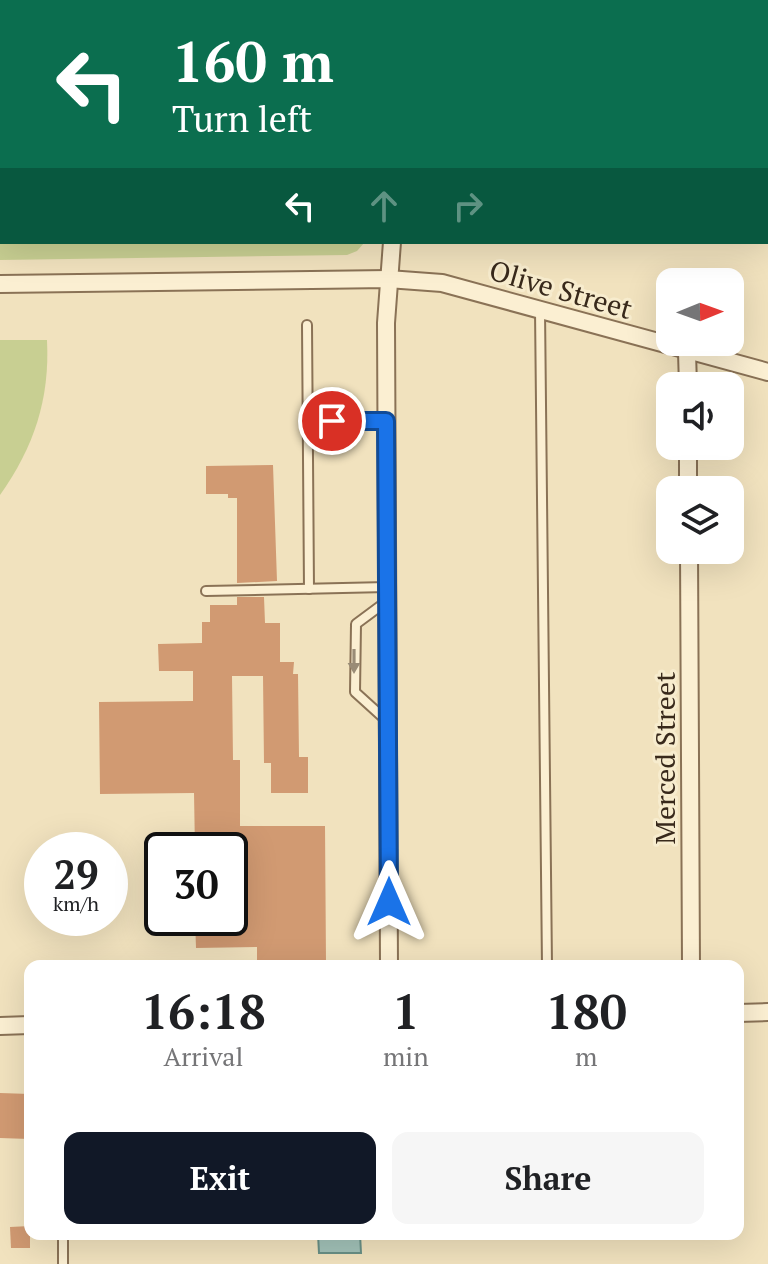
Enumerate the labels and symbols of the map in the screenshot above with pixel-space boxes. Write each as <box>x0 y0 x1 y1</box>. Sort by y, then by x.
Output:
street label: Olive Street <box>485 251 637 327</box>
north arrow <box>656 268 744 356</box>
pin <box>298 387 366 455</box>
one-way arrow <box>348 649 360 674</box>
street label: Merced Street <box>646 671 683 844</box>
speed limit sign: 30 <box>144 832 248 936</box>
position arrow <box>347 860 431 944</box>

